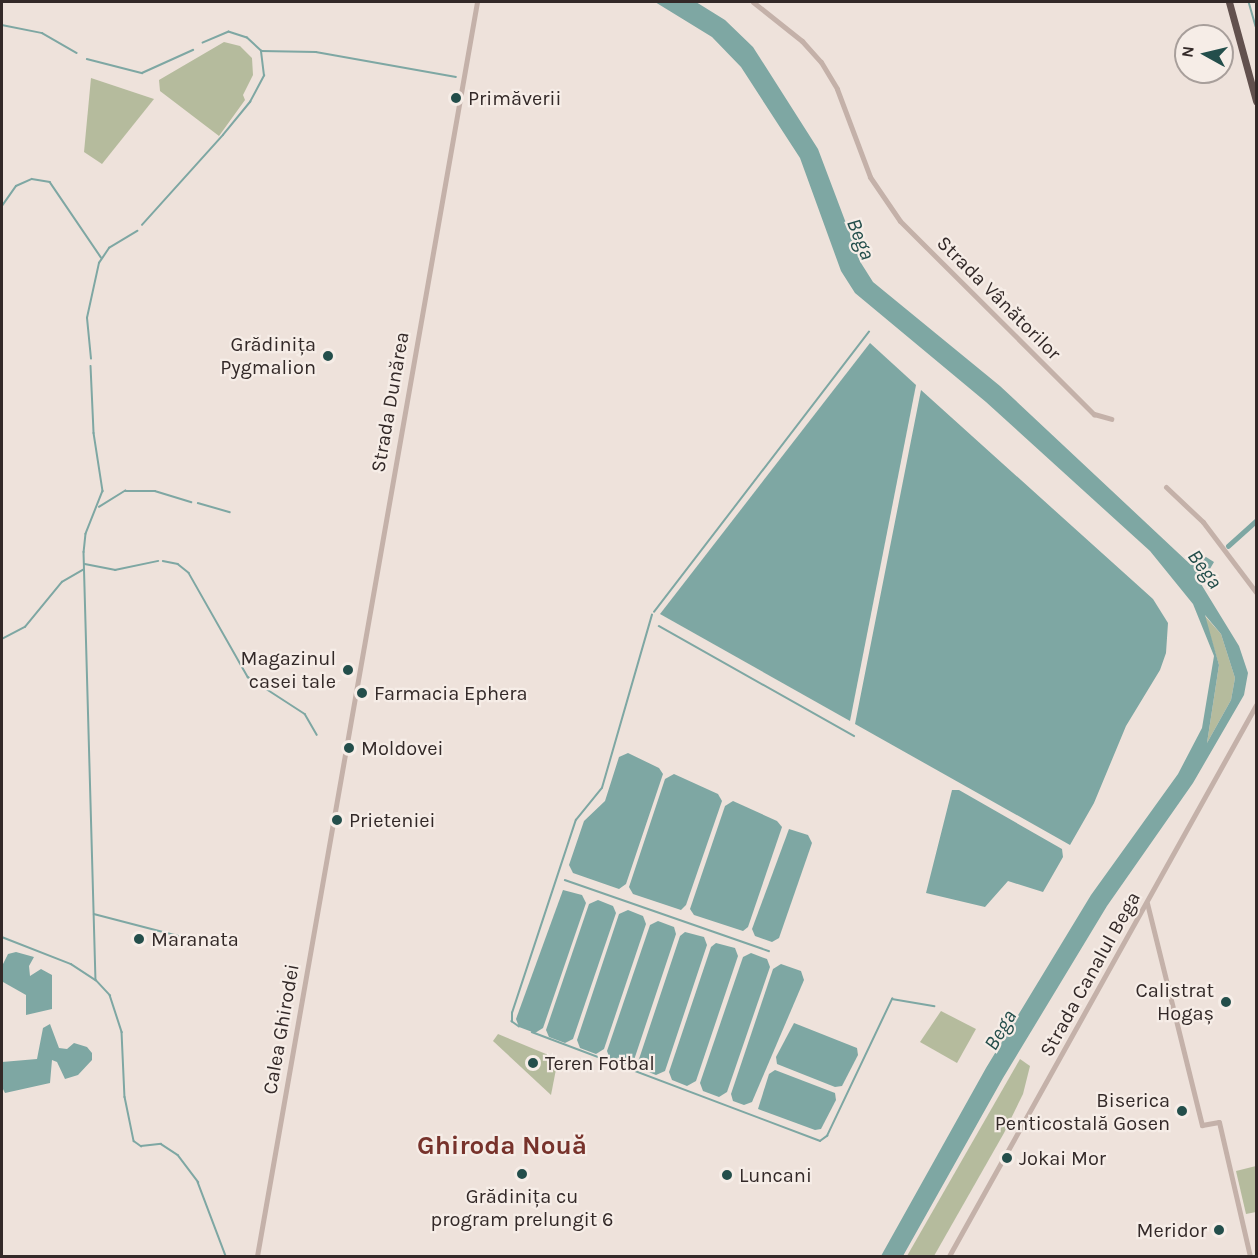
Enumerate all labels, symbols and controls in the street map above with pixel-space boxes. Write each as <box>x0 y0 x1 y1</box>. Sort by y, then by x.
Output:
north arrow <box>1174 24 1234 84</box>
text: N <box>1177 45 1198 59</box>
place label: Primăverii <box>468 86 561 110</box>
marker: Primăverii <box>449 91 463 105</box>
water label: Bega <box>841 214 881 264</box>
street label: Strada Vânătorilor <box>932 231 1066 365</box>
street label: Strada Dunărea <box>366 330 414 474</box>
place label: Grădinița Pygmalion <box>220 332 316 379</box>
marker: Grădinița Pygmalion <box>321 349 335 363</box>
water label: Bega <box>1182 544 1228 594</box>
place label: Magazinul casei tale <box>241 646 336 693</box>
marker: Magazinul casei tale <box>341 663 355 677</box>
place label: Farmacia Ephera <box>374 681 528 705</box>
marker: Farmacia Ephera <box>355 686 369 700</box>
place label: Moldovei <box>361 736 444 760</box>
marker: Moldovei <box>342 741 356 755</box>
place label: Prieteniei <box>349 808 436 832</box>
marker: Prieteniei <box>330 813 344 827</box>
street label: Strada Canalul Bega <box>1035 887 1145 1061</box>
place label: Maranata <box>151 927 239 951</box>
marker: Maranata <box>132 932 146 946</box>
street label: Calea Ghirodei <box>258 962 304 1096</box>
place label: Calistrat Hogaș <box>1135 978 1214 1025</box>
marker: Calistrat Hogaș <box>1219 995 1233 1009</box>
water label: Bega <box>978 1005 1022 1055</box>
place label: Teren Fotbal <box>545 1051 655 1075</box>
marker: Teren Fotbal <box>526 1056 540 1070</box>
place label: Biserica Penticostală Gosen <box>995 1088 1170 1135</box>
marker: Biserica Penticostală Gosen <box>1175 1104 1189 1118</box>
district label: Ghiroda Nouă <box>417 1130 587 1162</box>
place label: Jokai Mor <box>1019 1146 1106 1170</box>
marker: Jokai Mor <box>1000 1151 1014 1165</box>
place label: Luncani <box>739 1163 812 1187</box>
marker: Grădinița cu program prelungit 6 <box>515 1167 529 1181</box>
marker: Luncani <box>720 1168 734 1182</box>
place label: Grădinița cu program prelungit 6 <box>431 1184 613 1231</box>
place label: Meridor <box>1137 1218 1207 1242</box>
marker: Meridor <box>1212 1223 1226 1237</box>

